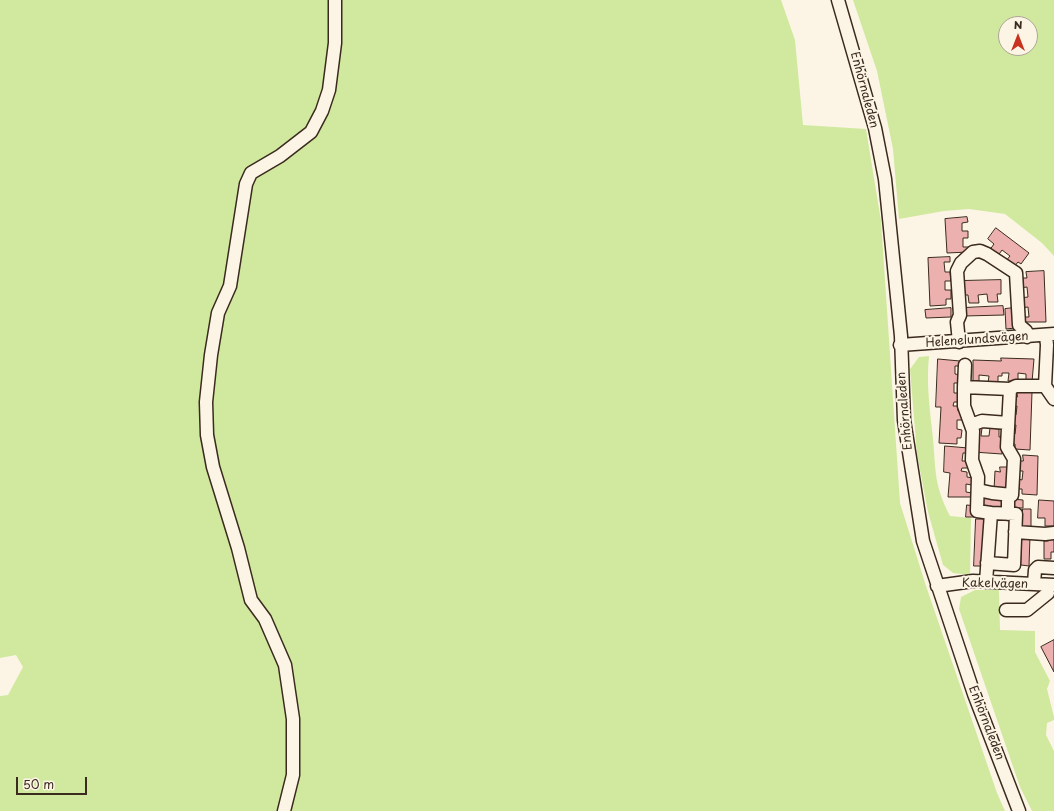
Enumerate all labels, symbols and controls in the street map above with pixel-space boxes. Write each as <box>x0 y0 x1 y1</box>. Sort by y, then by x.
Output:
north arrow <box>998 16 1038 56</box>
text: N <box>1014 16 1022 33</box>
street label: Enhörnaleden <box>847 50 881 130</box>
street label: Helenelundsvägen <box>925 329 1029 351</box>
street label: Enhörnaleden <box>894 371 916 451</box>
street label: Kakelvägen <box>962 576 1028 592</box>
street label: Enhörnaleden <box>965 684 1007 762</box>
scale bar <box>18 769 89 795</box>
text: 50 m <box>23 775 54 793</box>

